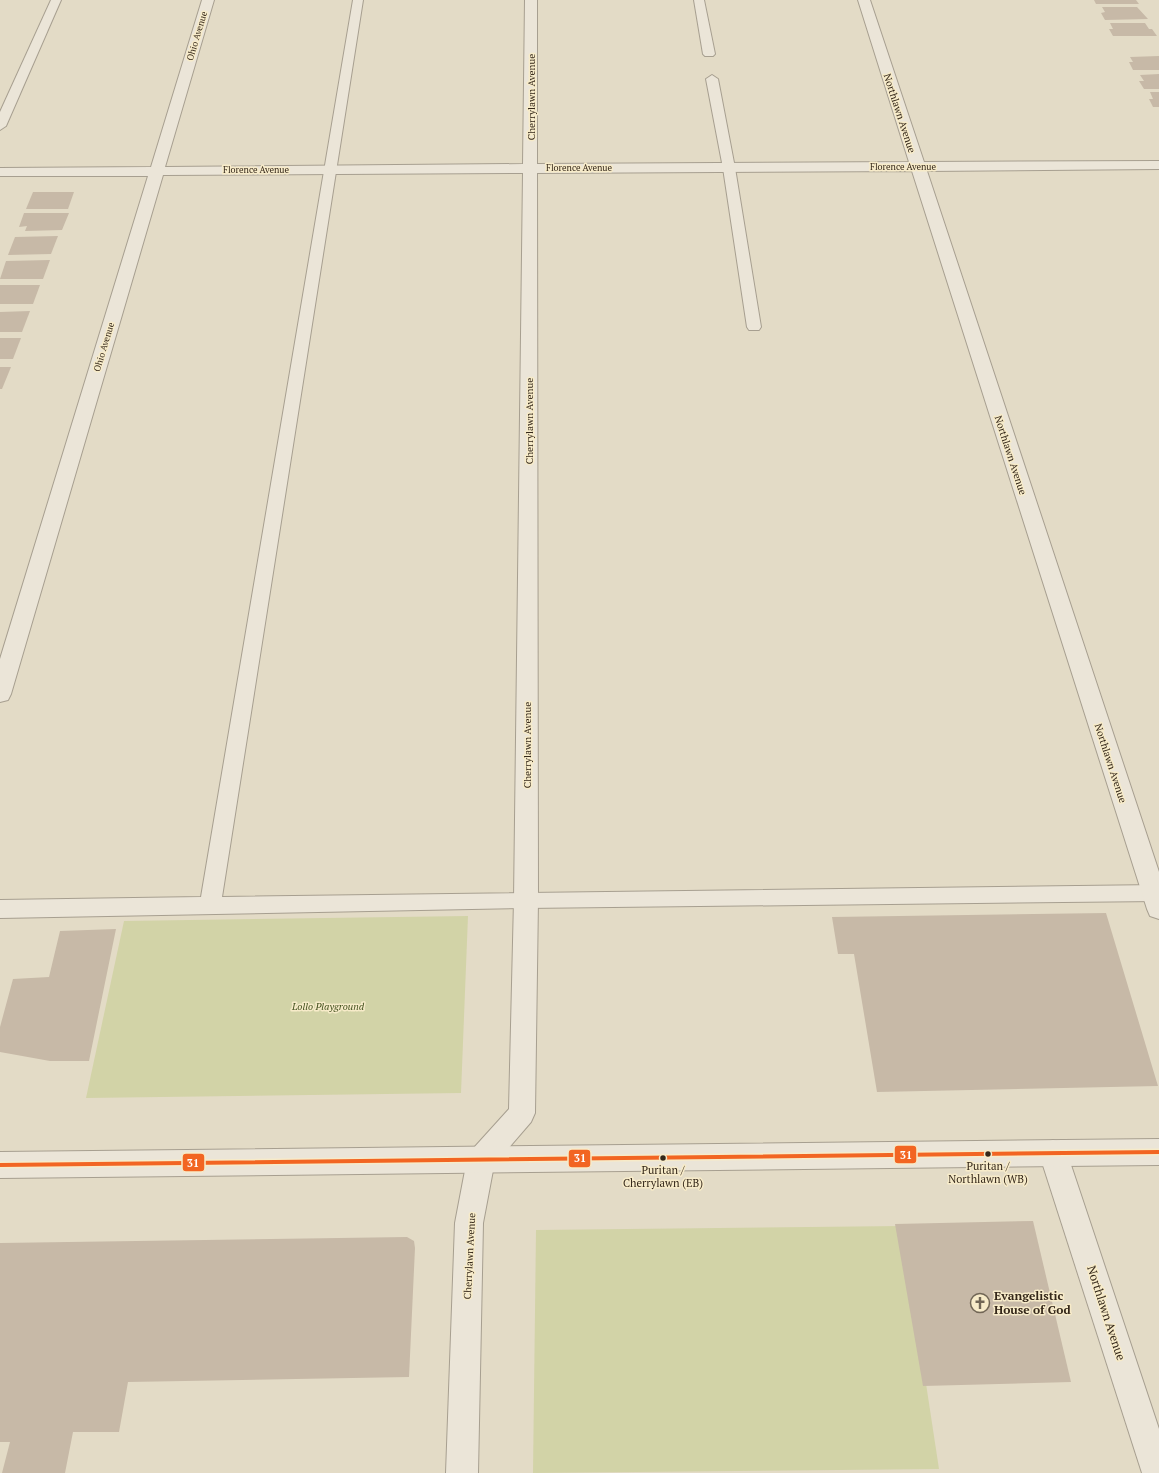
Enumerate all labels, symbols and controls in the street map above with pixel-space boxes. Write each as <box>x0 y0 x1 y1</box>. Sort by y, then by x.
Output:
street label: Ohio Avenue <box>184 9 210 62</box>
street label: Cherrylawn Avenue <box>525 54 538 140</box>
street label: Northlawn Avenue <box>881 72 918 154</box>
street label: Florence Avenue <box>870 161 936 173</box>
street label: Florence Avenue <box>546 162 612 174</box>
street label: Florence Avenue <box>223 164 289 176</box>
street label: Ohio Avenue <box>91 320 117 373</box>
street label: Cherrylawn Avenue <box>523 378 536 464</box>
street label: Northlawn Avenue <box>992 414 1029 496</box>
street label: Cherrylawn Avenue <box>521 702 534 788</box>
street label: Northlawn Avenue <box>1092 722 1129 804</box>
park label: Lollo Playground <box>291 1000 365 1013</box>
line badge: 31 <box>894 1145 917 1164</box>
text: 31 <box>900 1148 912 1162</box>
line badge: 31 <box>568 1149 591 1168</box>
marker: Puritan / Northlawn (WB) <box>983 1149 993 1159</box>
text: 31 <box>574 1151 586 1165</box>
line badge: 31 <box>182 1153 205 1172</box>
marker: Puritan / Cherrylawn (EB) <box>658 1153 668 1163</box>
text: 31 <box>187 1156 199 1170</box>
place label: Puritan / Northlawn (WB) <box>948 1159 1028 1186</box>
place label: Puritan / Cherrylawn (EB) <box>623 1163 703 1190</box>
street label: Cherrylawn Avenue <box>461 1212 478 1300</box>
street label: Northlawn Avenue <box>1084 1263 1129 1362</box>
place label: Evangelistic House of God <box>994 1288 1071 1317</box>
church icon: Evangelistic House of God <box>969 1292 991 1314</box>

